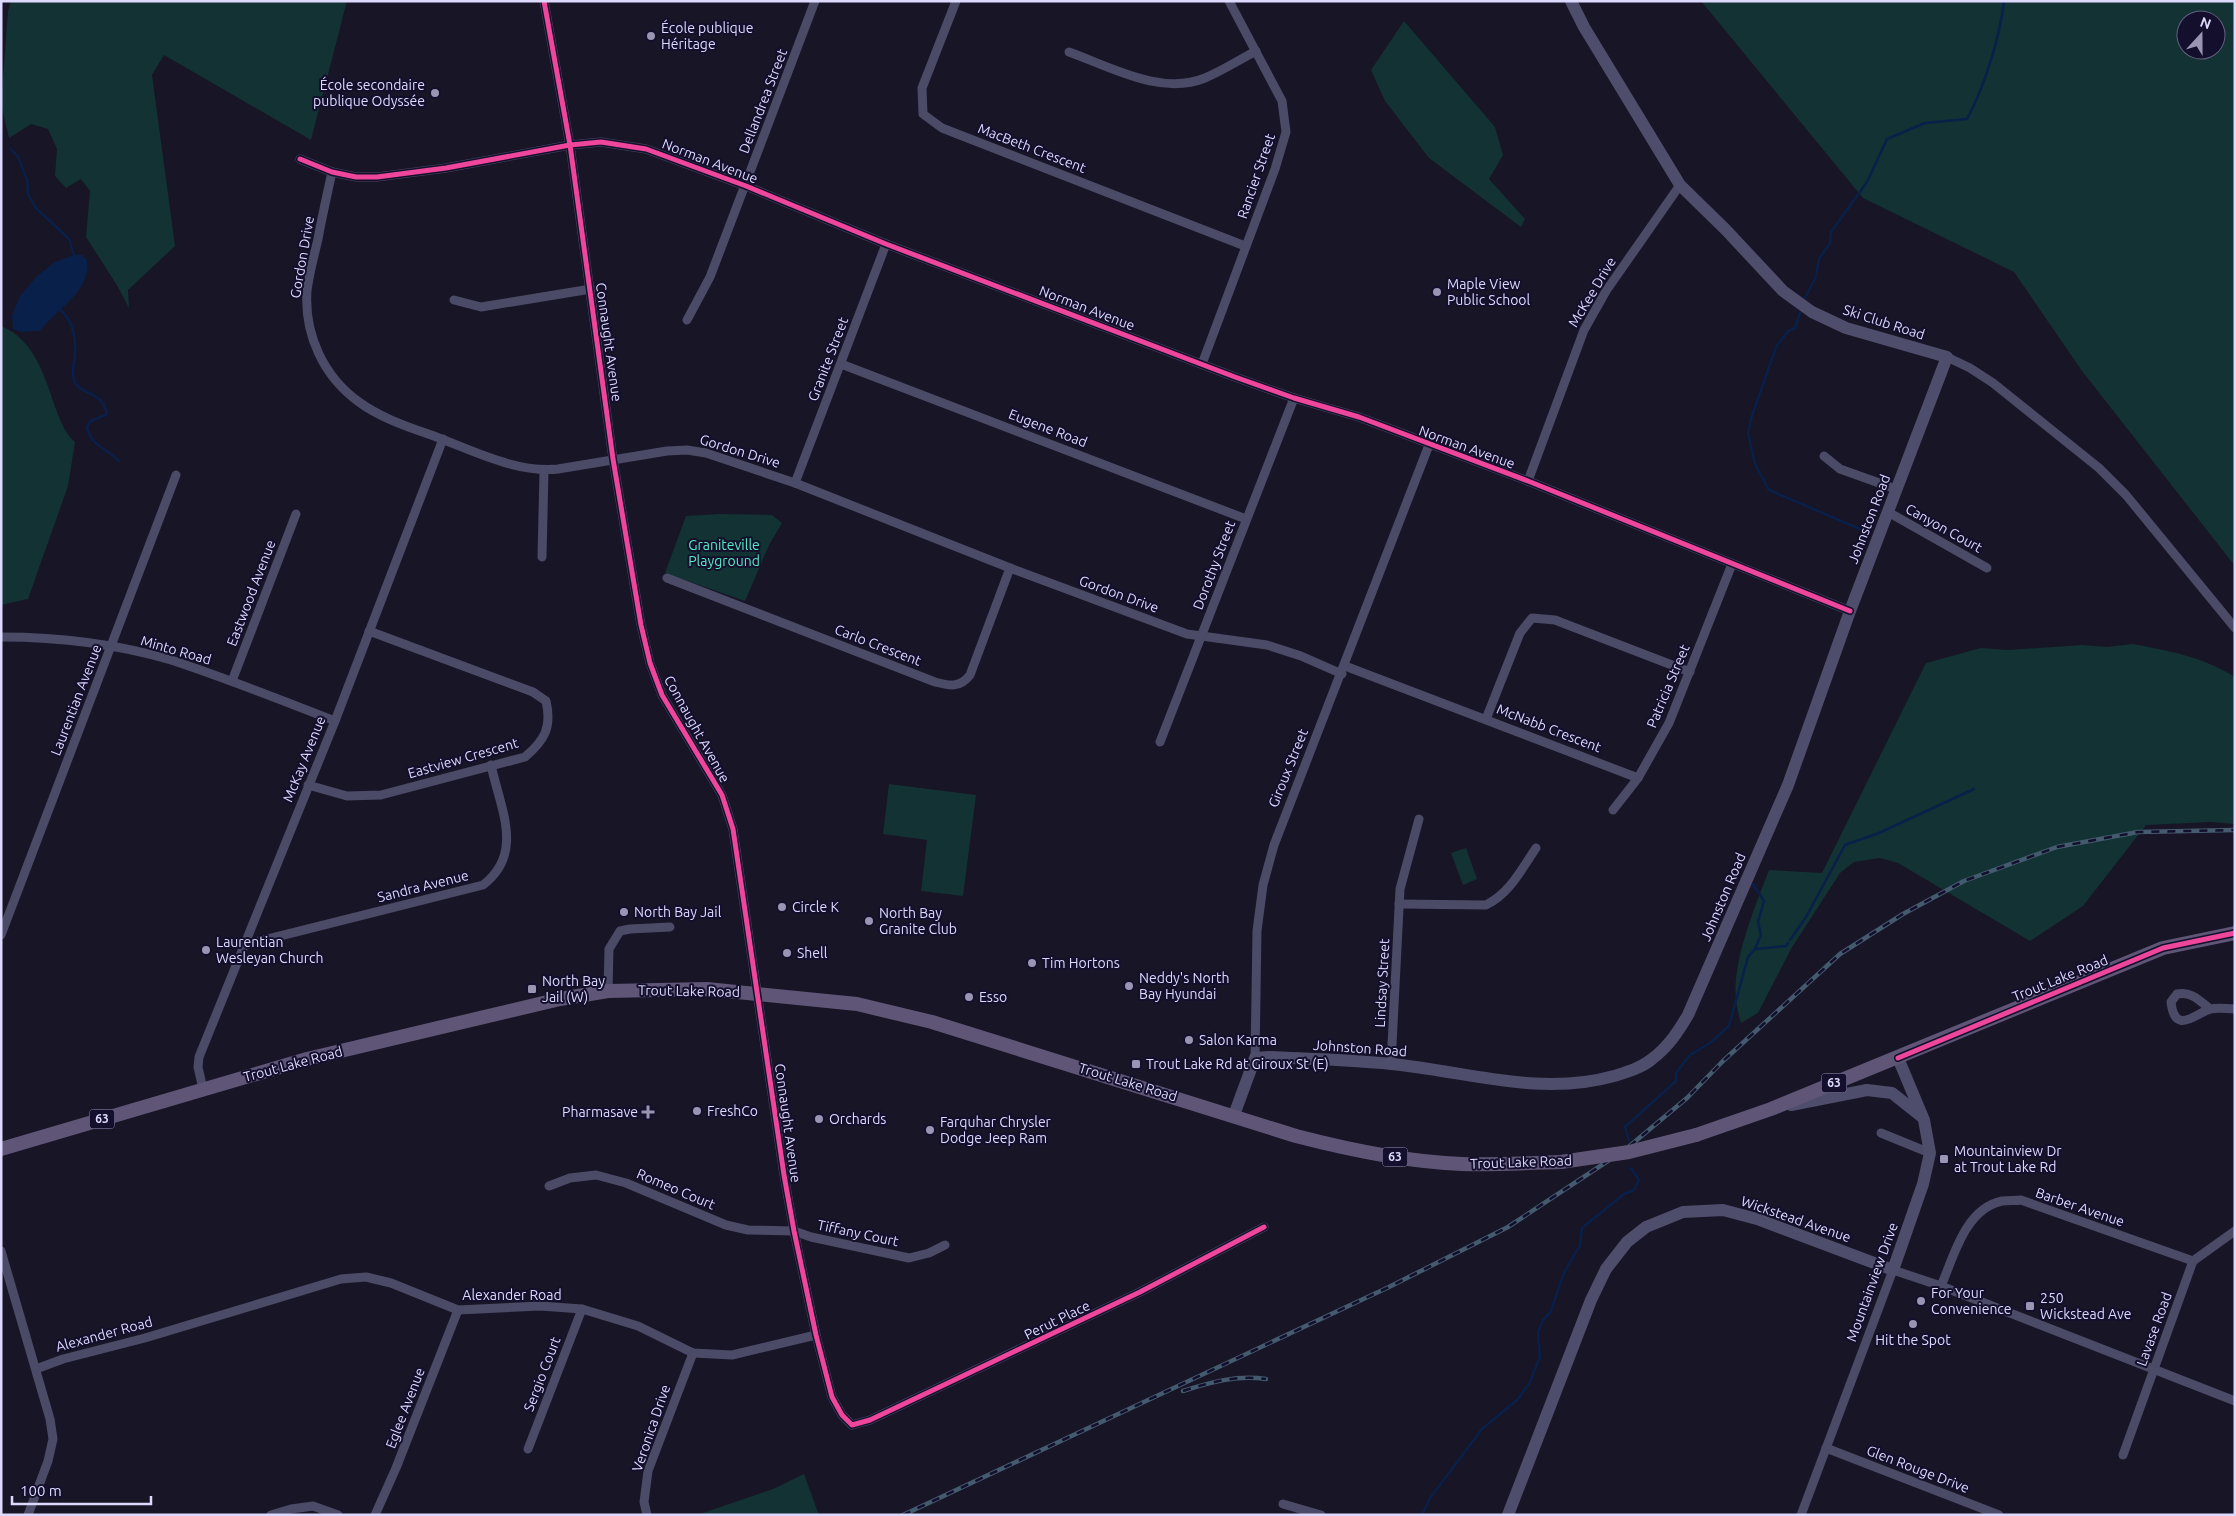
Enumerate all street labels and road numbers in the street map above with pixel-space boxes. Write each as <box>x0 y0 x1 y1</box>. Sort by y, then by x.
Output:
street label: Dellandrea Street <box>736 46 791 156</box>
street label: MacBeth Crescent <box>976 120 1089 176</box>
street label: Rancier Street <box>1234 131 1278 221</box>
street label: Norman Avenue <box>660 135 760 187</box>
street label: Gordon Drive <box>287 215 317 299</box>
street label: McKee Drive <box>1565 254 1619 330</box>
street label: Connaught Avenue <box>593 282 625 402</box>
street label: Norman Avenue <box>1037 282 1137 334</box>
street label: Ski Club Road <box>1841 301 1927 343</box>
street label: Granite Street <box>805 314 852 403</box>
street label: Eugene Road <box>1007 406 1089 450</box>
street label: Norman Avenue <box>1417 422 1517 472</box>
street label: Gordon Drive <box>698 431 782 471</box>
street label: Johnston Road <box>1845 472 1893 566</box>
street label: Canyon Court <box>1903 500 1986 556</box>
street label: Dorothy Street <box>1190 518 1238 612</box>
street label: Eastwood Avenue <box>223 538 279 648</box>
street label: Gordon Drive <box>1077 572 1161 616</box>
street label: Carlo Crescent <box>832 621 924 669</box>
street label: Minto Road <box>139 632 213 668</box>
street label: Patricia Street <box>1643 641 1693 730</box>
street label: Laurentian Avenue <box>47 642 105 758</box>
street label: Connaught Avenue <box>661 673 733 785</box>
street label: McNabb Crescent <box>1494 701 1604 756</box>
street label: McKay Avenue <box>279 714 329 804</box>
street label: Giroux Street <box>1265 726 1311 810</box>
street label: Eastview Crescent <box>406 734 520 781</box>
street label: Johnston Road <box>1697 850 1749 944</box>
street label: Sandra Avenue <box>376 867 470 905</box>
street label: Lindsay Street <box>1372 938 1392 1028</box>
street label: Trout Lake Road <box>2010 952 2110 1004</box>
street label: Trout Lake Road <box>638 982 740 1000</box>
street label: Johnston Road <box>1312 1037 1408 1059</box>
street label: Trout Lake Road <box>242 1043 344 1085</box>
street label: Trout Lake Road <box>1077 1059 1179 1105</box>
street label: Connaught Avenue <box>772 1063 804 1183</box>
road number: 63 <box>1822 1074 1846 1092</box>
road number: 63 <box>90 1110 114 1128</box>
road number: 63 <box>1382 1148 1408 1166</box>
street label: Trout Lake Road <box>1470 1152 1572 1172</box>
street label: Romeo Court <box>634 1165 718 1213</box>
street label: Barber Avenue <box>2033 1184 2127 1230</box>
street label: Wickstead Avenue <box>1739 1193 1853 1245</box>
street label: Tiffany Court <box>816 1217 901 1250</box>
street label: Mountainview Drive <box>1843 1220 1901 1344</box>
street label: Alexander Road <box>462 1287 562 1303</box>
street label: Lavase Road <box>2133 1290 2175 1368</box>
street label: Perut Place <box>1021 1297 1093 1343</box>
street label: Alexander Road <box>54 1313 154 1355</box>
street label: Sergio Court <box>520 1334 564 1414</box>
street label: Eglee Avenue <box>382 1365 428 1451</box>
street label: Veronica Drive <box>629 1382 673 1474</box>
street label: Glen Rouge Drive <box>1864 1442 1972 1496</box>

